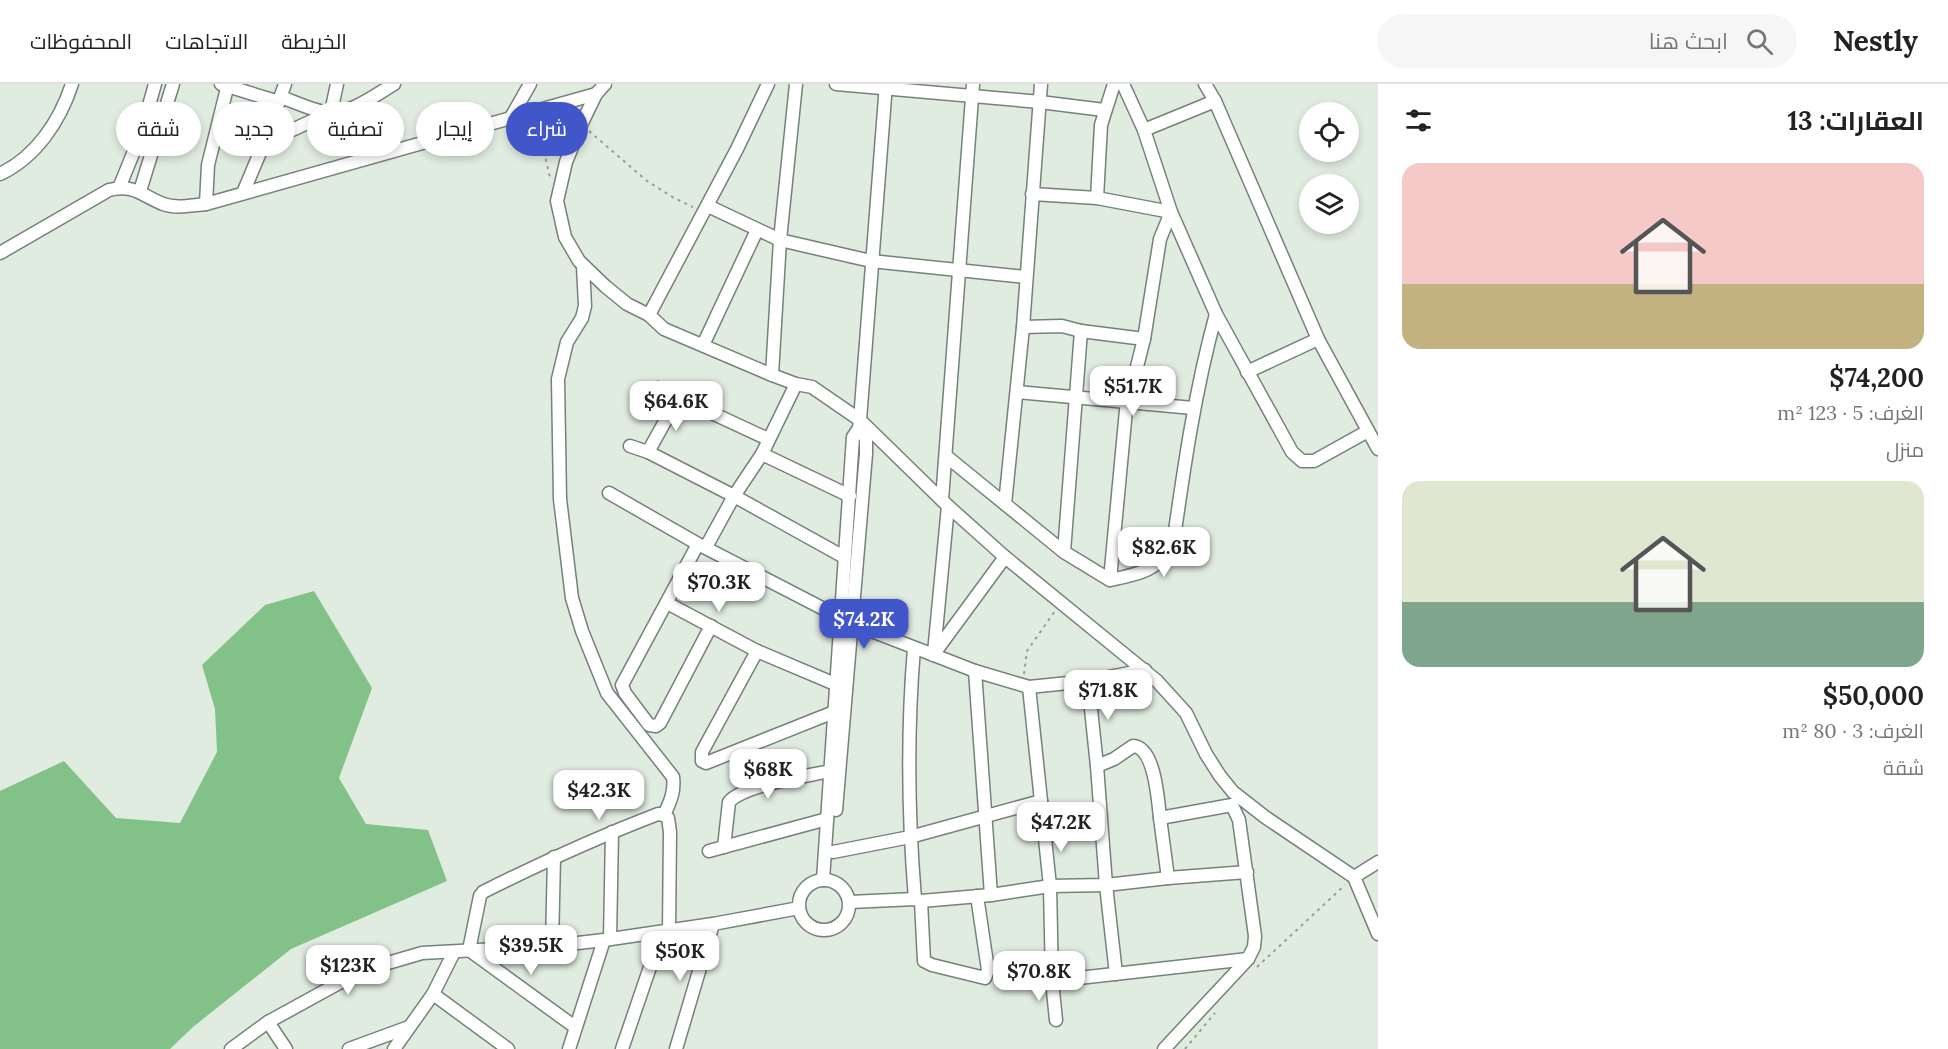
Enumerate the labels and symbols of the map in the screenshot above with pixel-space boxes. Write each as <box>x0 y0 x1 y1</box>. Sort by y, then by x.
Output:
pin: $51.7K <box>1084 366 1182 417</box>
pin: $64.6K <box>627 381 725 432</box>
pin: $82.6K <box>1115 527 1213 578</box>
pin: $70.3K <box>670 562 768 613</box>
pin: $74.2K <box>815 599 913 650</box>
pin: $71.8K <box>1059 670 1157 721</box>
pin: $68K <box>732 749 804 800</box>
pin: $42.3K <box>550 770 648 821</box>
pin: $47.2K <box>1012 802 1110 853</box>
pin: $39.5K <box>482 925 580 976</box>
pin: $50K <box>644 931 716 982</box>
pin: $123K <box>306 945 390 996</box>
pin: $70.8K <box>990 951 1088 1002</box>

